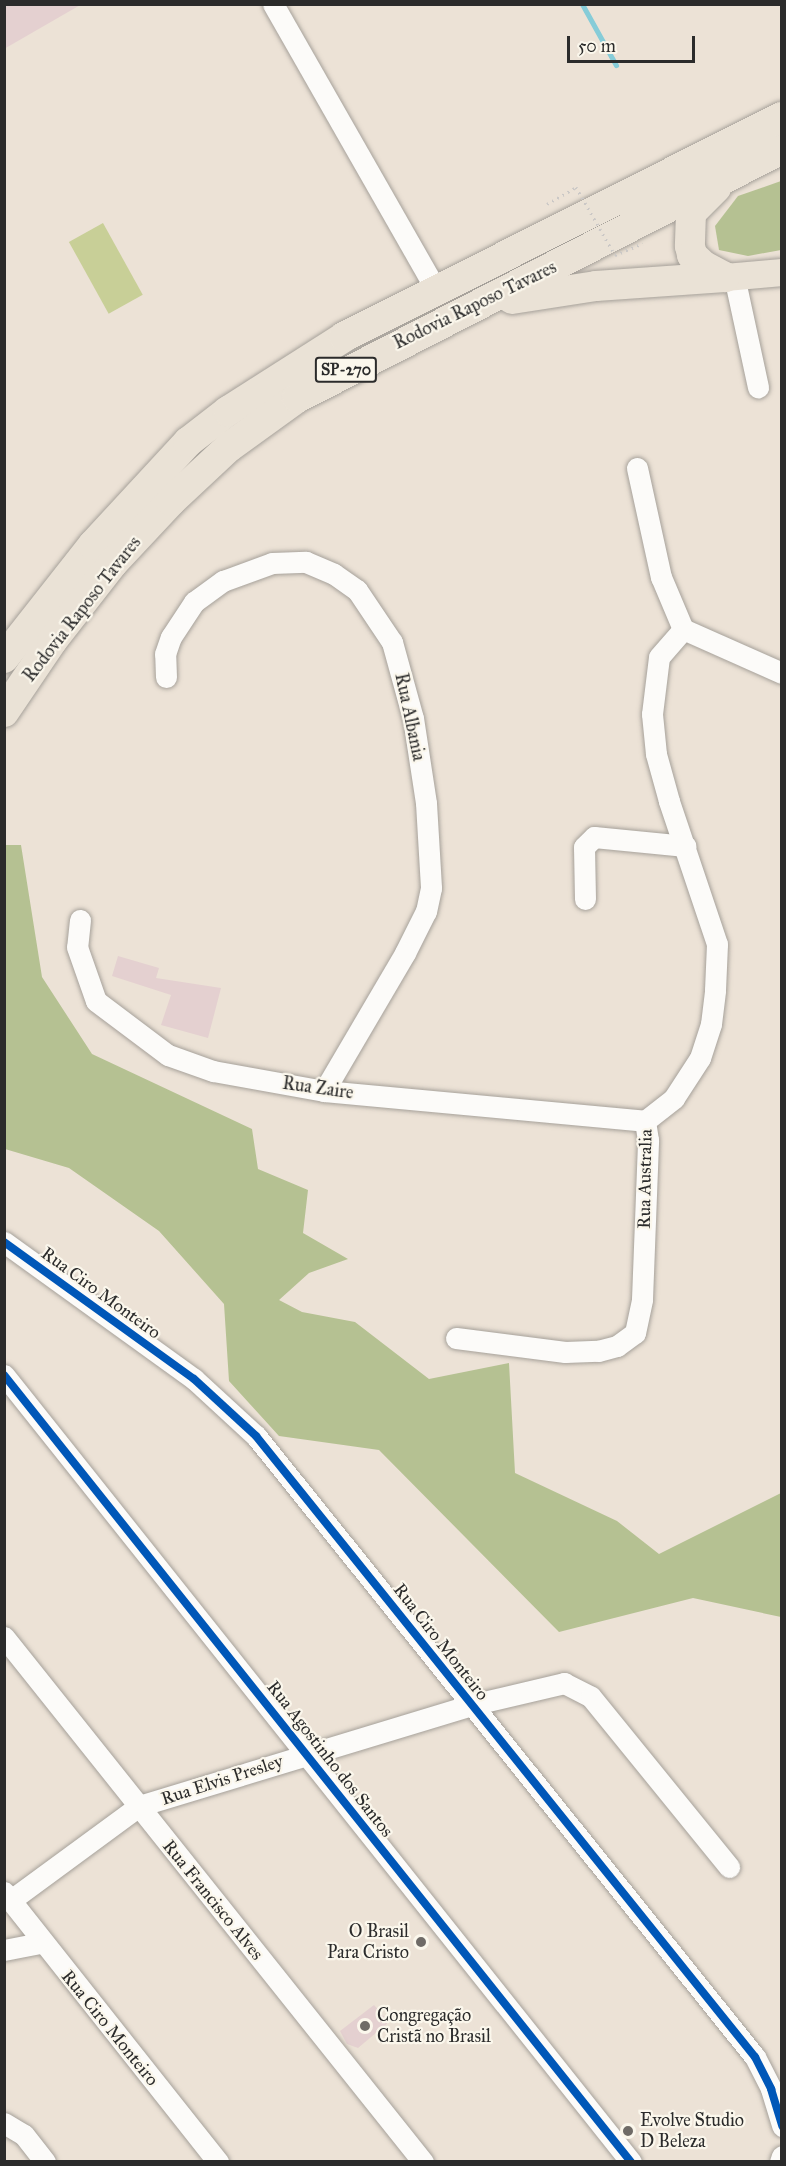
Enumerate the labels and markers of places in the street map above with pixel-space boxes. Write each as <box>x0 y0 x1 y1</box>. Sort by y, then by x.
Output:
place label: O Brasil Para Cristo <box>327 1921 409 1964</box>
marker: O Brasil Para Cristo <box>414 1935 428 1949</box>
place label: Congregação Cristã no Brasil <box>377 2005 491 2048</box>
marker: Congregação Cristã no Brasil <box>358 2019 372 2033</box>
place label: Evolve Studio D Beleza <box>640 2110 744 2152</box>
marker: Evolve Studio D Beleza <box>621 2124 635 2138</box>

